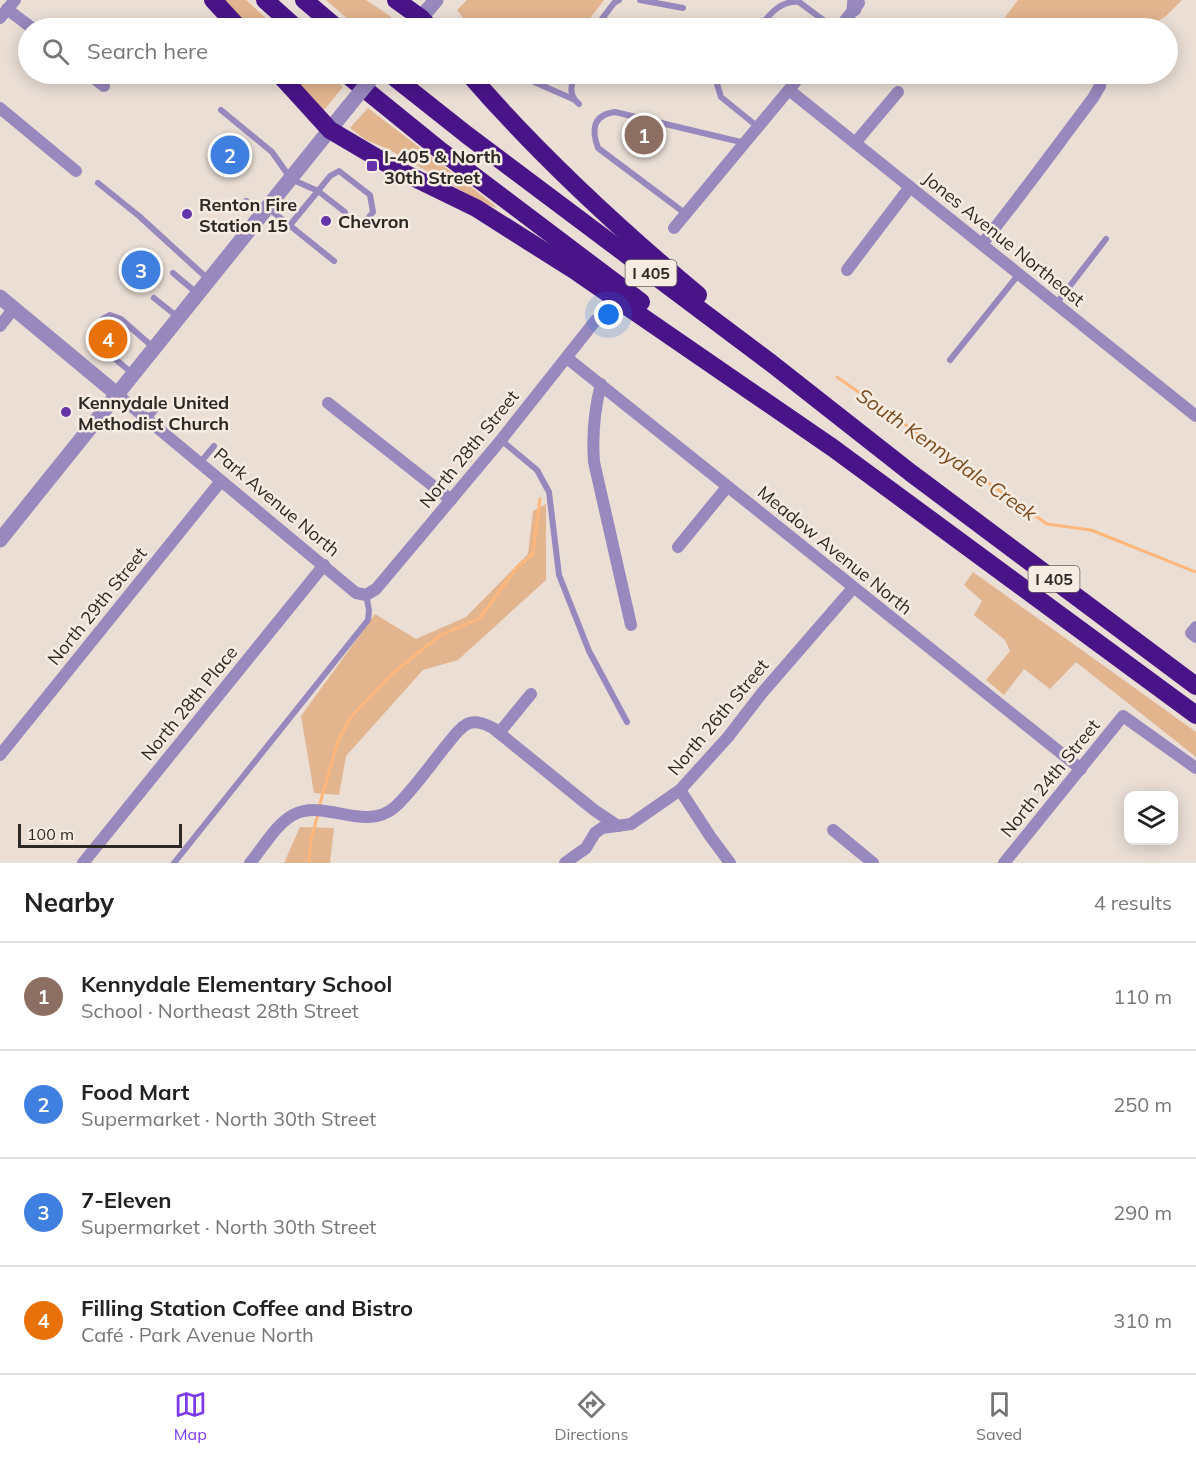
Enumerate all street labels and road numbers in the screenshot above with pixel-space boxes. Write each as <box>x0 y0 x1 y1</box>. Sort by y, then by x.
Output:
street label: Jones Avenue Northeast <box>919 167 1089 311</box>
road number: I 405 <box>626 260 676 286</box>
street label: North 28th Street <box>414 385 524 513</box>
street label: Park Avenue North <box>209 443 345 561</box>
street label: Meadow Avenue North <box>753 481 917 619</box>
street label: North 29th Street <box>42 542 152 670</box>
road number: I 405 <box>1028 566 1080 592</box>
street label: North 28th Place <box>136 641 242 765</box>
street label: North 26th Street <box>663 654 773 780</box>
street label: North 24th Street <box>995 714 1105 842</box>

